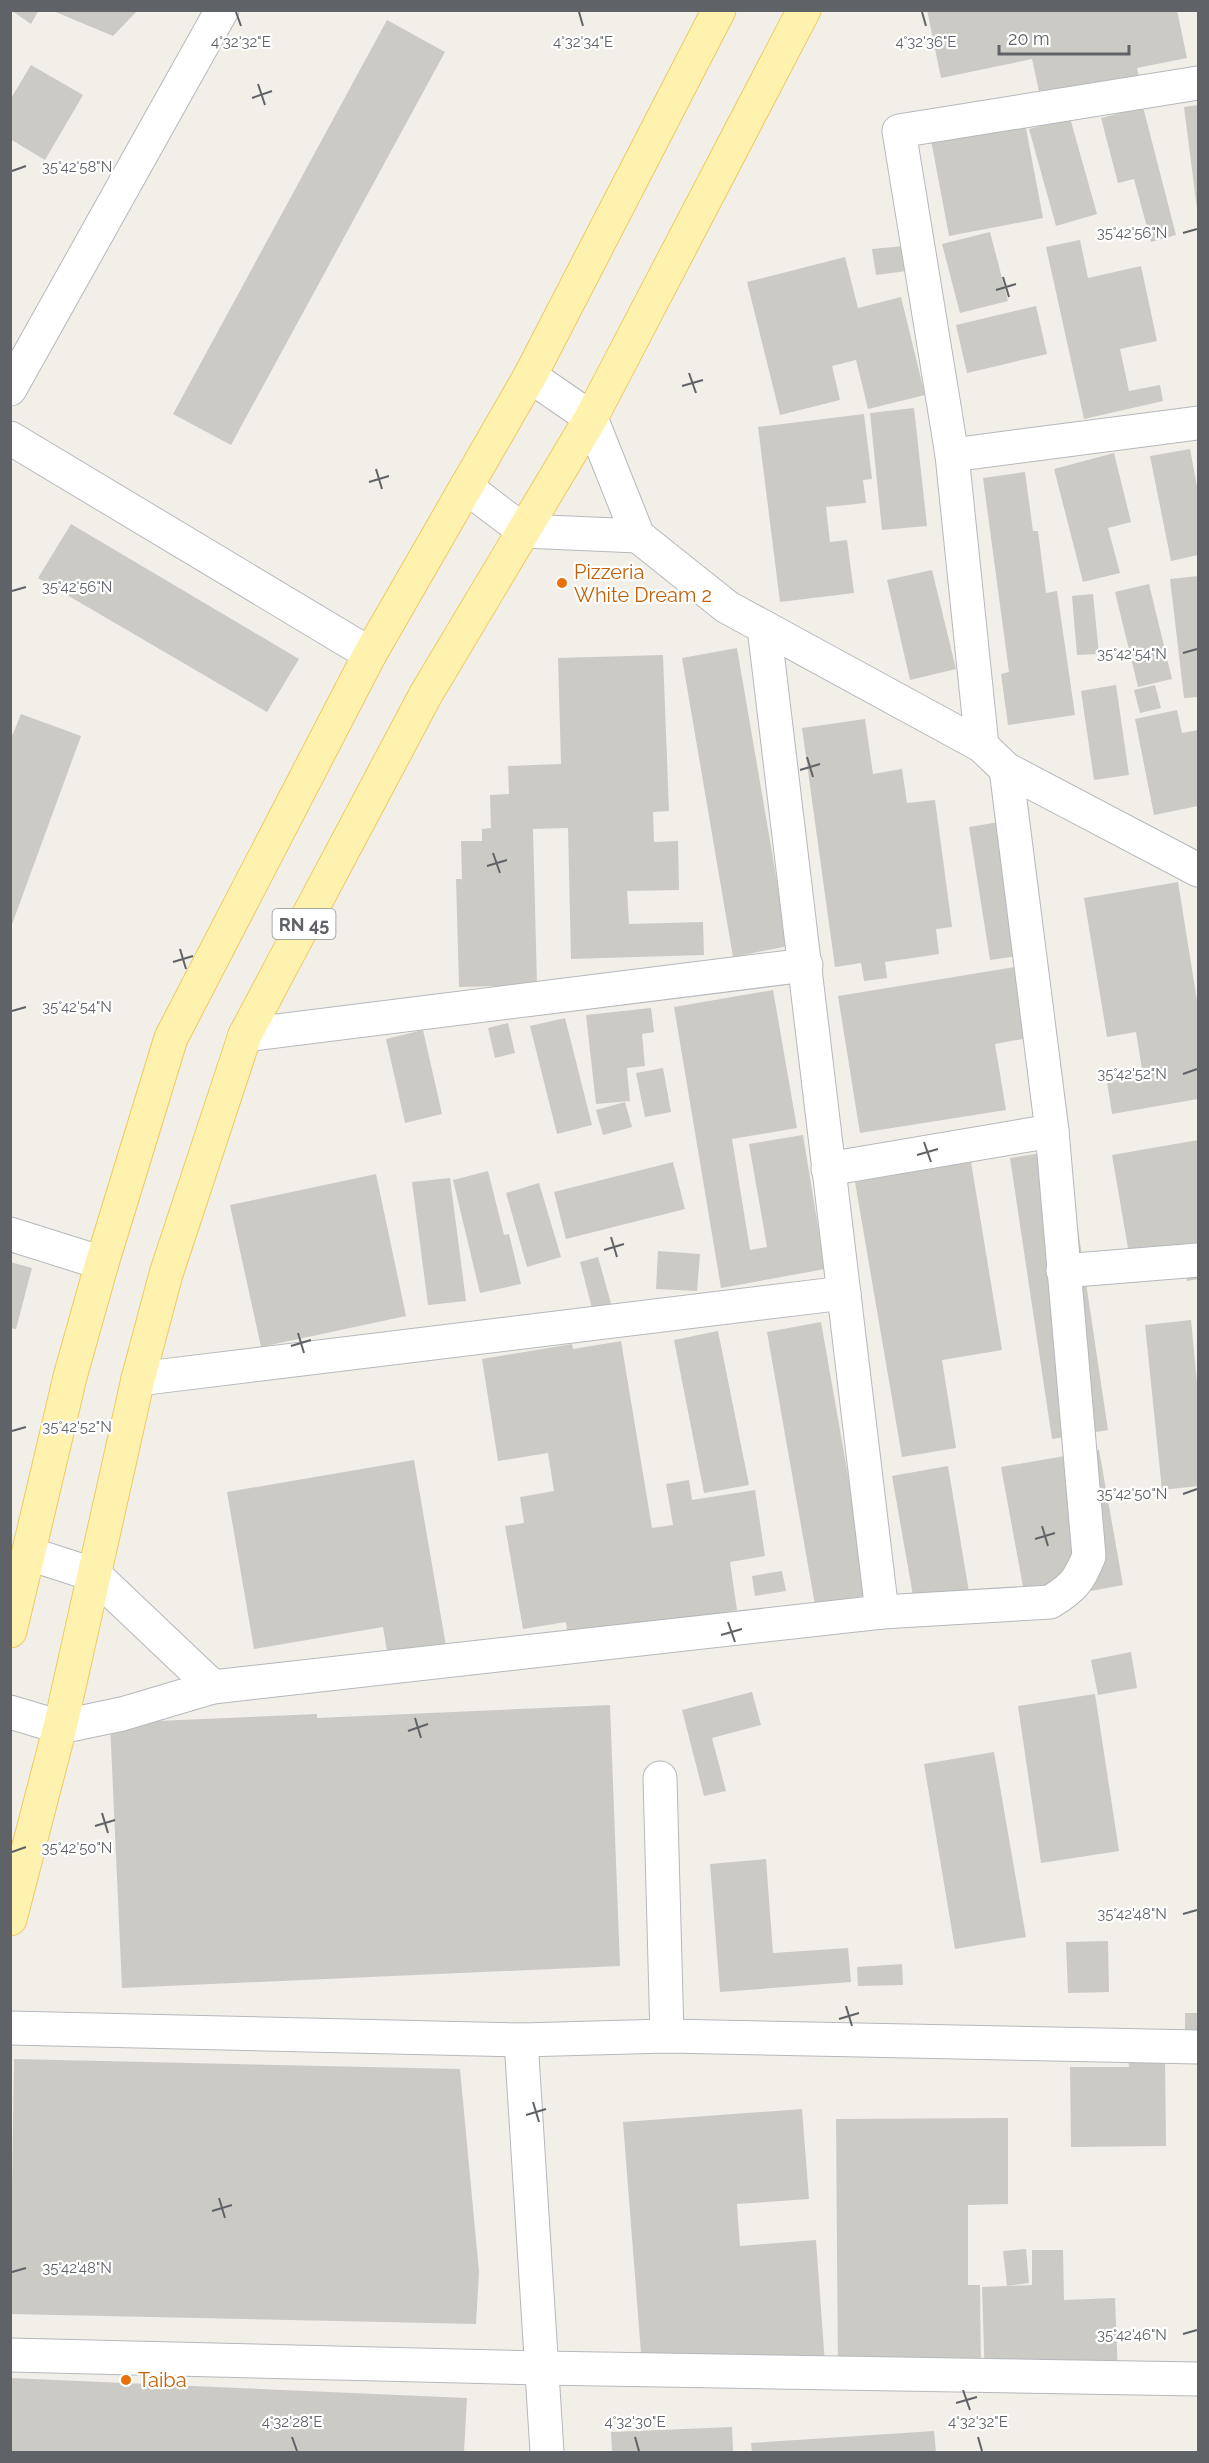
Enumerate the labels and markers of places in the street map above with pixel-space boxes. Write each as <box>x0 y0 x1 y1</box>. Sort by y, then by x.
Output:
place label: Pizzeria White Dream 2 <box>574 560 712 607</box>
marker: Pizzeria White Dream 2 <box>555 576 569 590</box>
place label: Taiba <box>138 2368 187 2392</box>
marker: Taiba <box>119 2373 133 2387</box>

